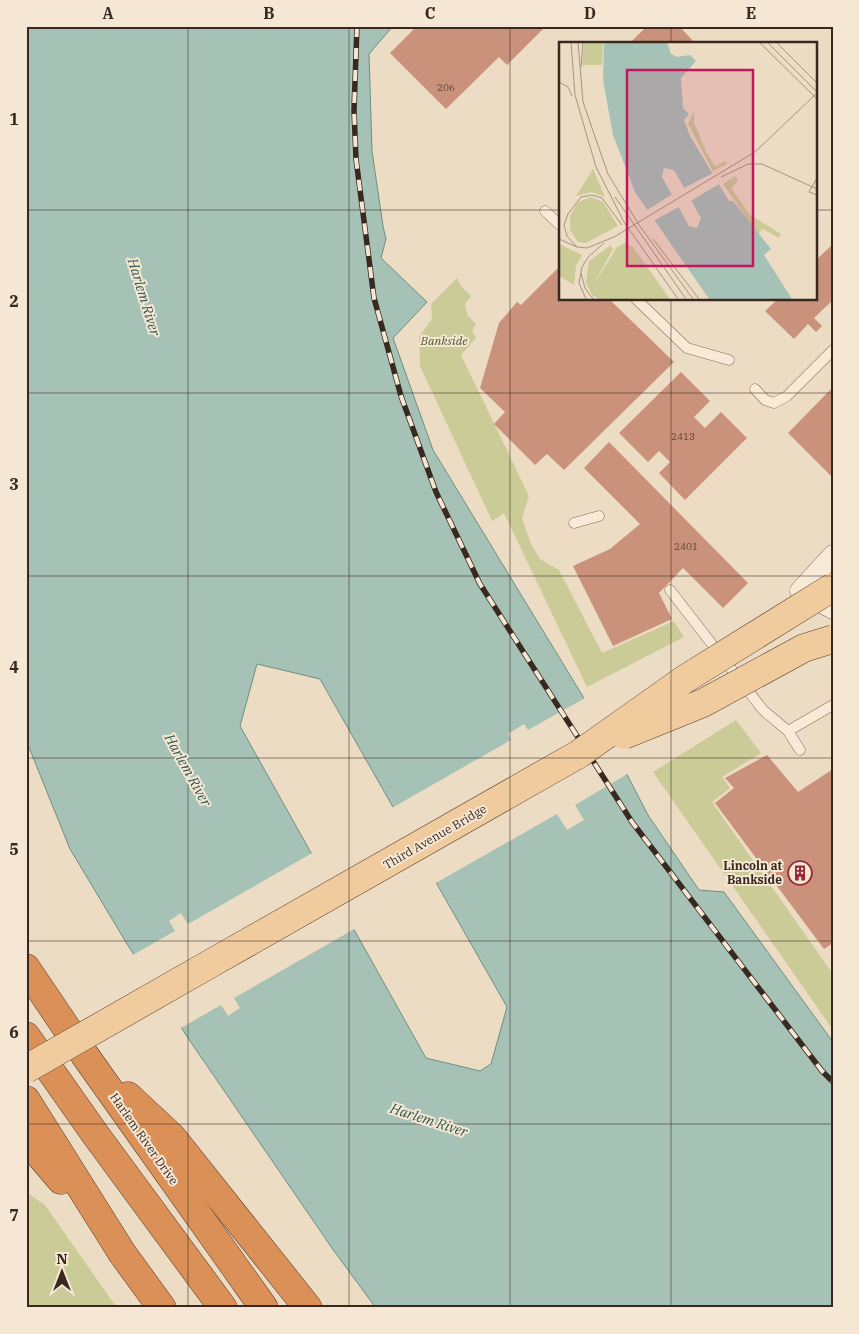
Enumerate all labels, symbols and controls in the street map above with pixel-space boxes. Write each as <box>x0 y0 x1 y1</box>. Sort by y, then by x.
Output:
text: A <box>102 3 114 23</box>
text: B <box>263 3 275 23</box>
text: C <box>425 3 435 23</box>
text: D <box>584 3 596 23</box>
text: E <box>746 3 756 23</box>
inset map <box>559 42 816 300</box>
house number: 206 <box>437 81 455 94</box>
text: 1 <box>9 109 19 129</box>
water label: Harlem River <box>123 255 165 339</box>
text: 2 <box>9 291 19 311</box>
park label: Bankside <box>419 333 468 348</box>
house number: 2413 <box>671 430 695 443</box>
text: 3 <box>9 474 19 494</box>
house number: 2401 <box>674 540 698 553</box>
text: 4 <box>9 657 19 677</box>
water label: Harlem River <box>160 730 216 810</box>
street label: Third Avenue Bridge <box>380 801 489 872</box>
text: 5 <box>9 839 19 859</box>
place label: Lincoln at Bankside <box>723 858 783 887</box>
building icon: Lincoln at Bankside <box>787 860 813 886</box>
text: 6 <box>9 1022 19 1042</box>
street label: Harlem River Drive <box>107 1090 182 1187</box>
water label: Harlem River <box>387 1099 471 1141</box>
text: 7 <box>9 1205 19 1225</box>
north arrow <box>38 1246 88 1296</box>
text: N <box>56 1250 68 1268</box>

